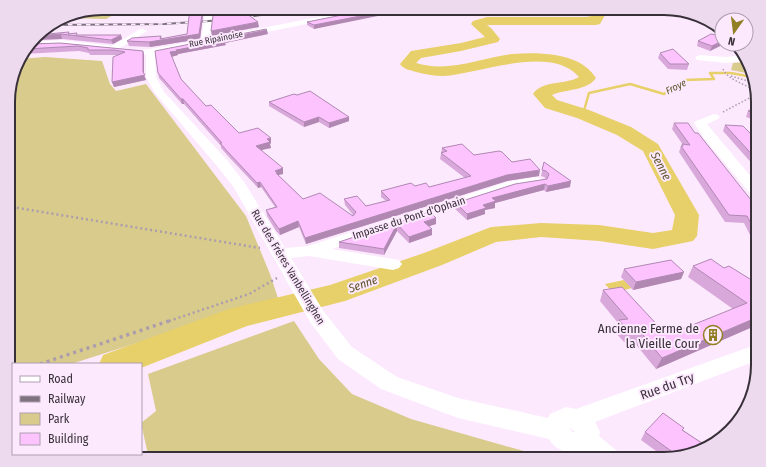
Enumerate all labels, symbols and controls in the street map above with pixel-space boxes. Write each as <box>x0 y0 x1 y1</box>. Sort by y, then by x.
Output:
north arrow <box>714 12 754 52</box>
street label: Rue Ripainoise <box>188 29 244 49</box>
text: N <box>727 34 736 48</box>
water label: Froye <box>664 77 689 97</box>
water label: Senne <box>647 149 674 183</box>
street label: Impasse du Pont d'Ophain <box>351 194 467 242</box>
street label: Rue des Frères Vanbellinghen <box>248 207 328 327</box>
water label: Senne <box>346 272 380 296</box>
place label: Ancienne Ferme de la Vieille Cour <box>598 321 699 351</box>
building icon: Ancienne Ferme de la Vieille Cour <box>702 324 724 346</box>
legend <box>12 363 142 455</box>
street label: Rue du Try <box>638 369 696 403</box>
text: Road <box>48 372 73 386</box>
text: Railway <box>48 392 86 406</box>
text: Park <box>48 412 70 426</box>
text: Building <box>48 432 89 446</box>

